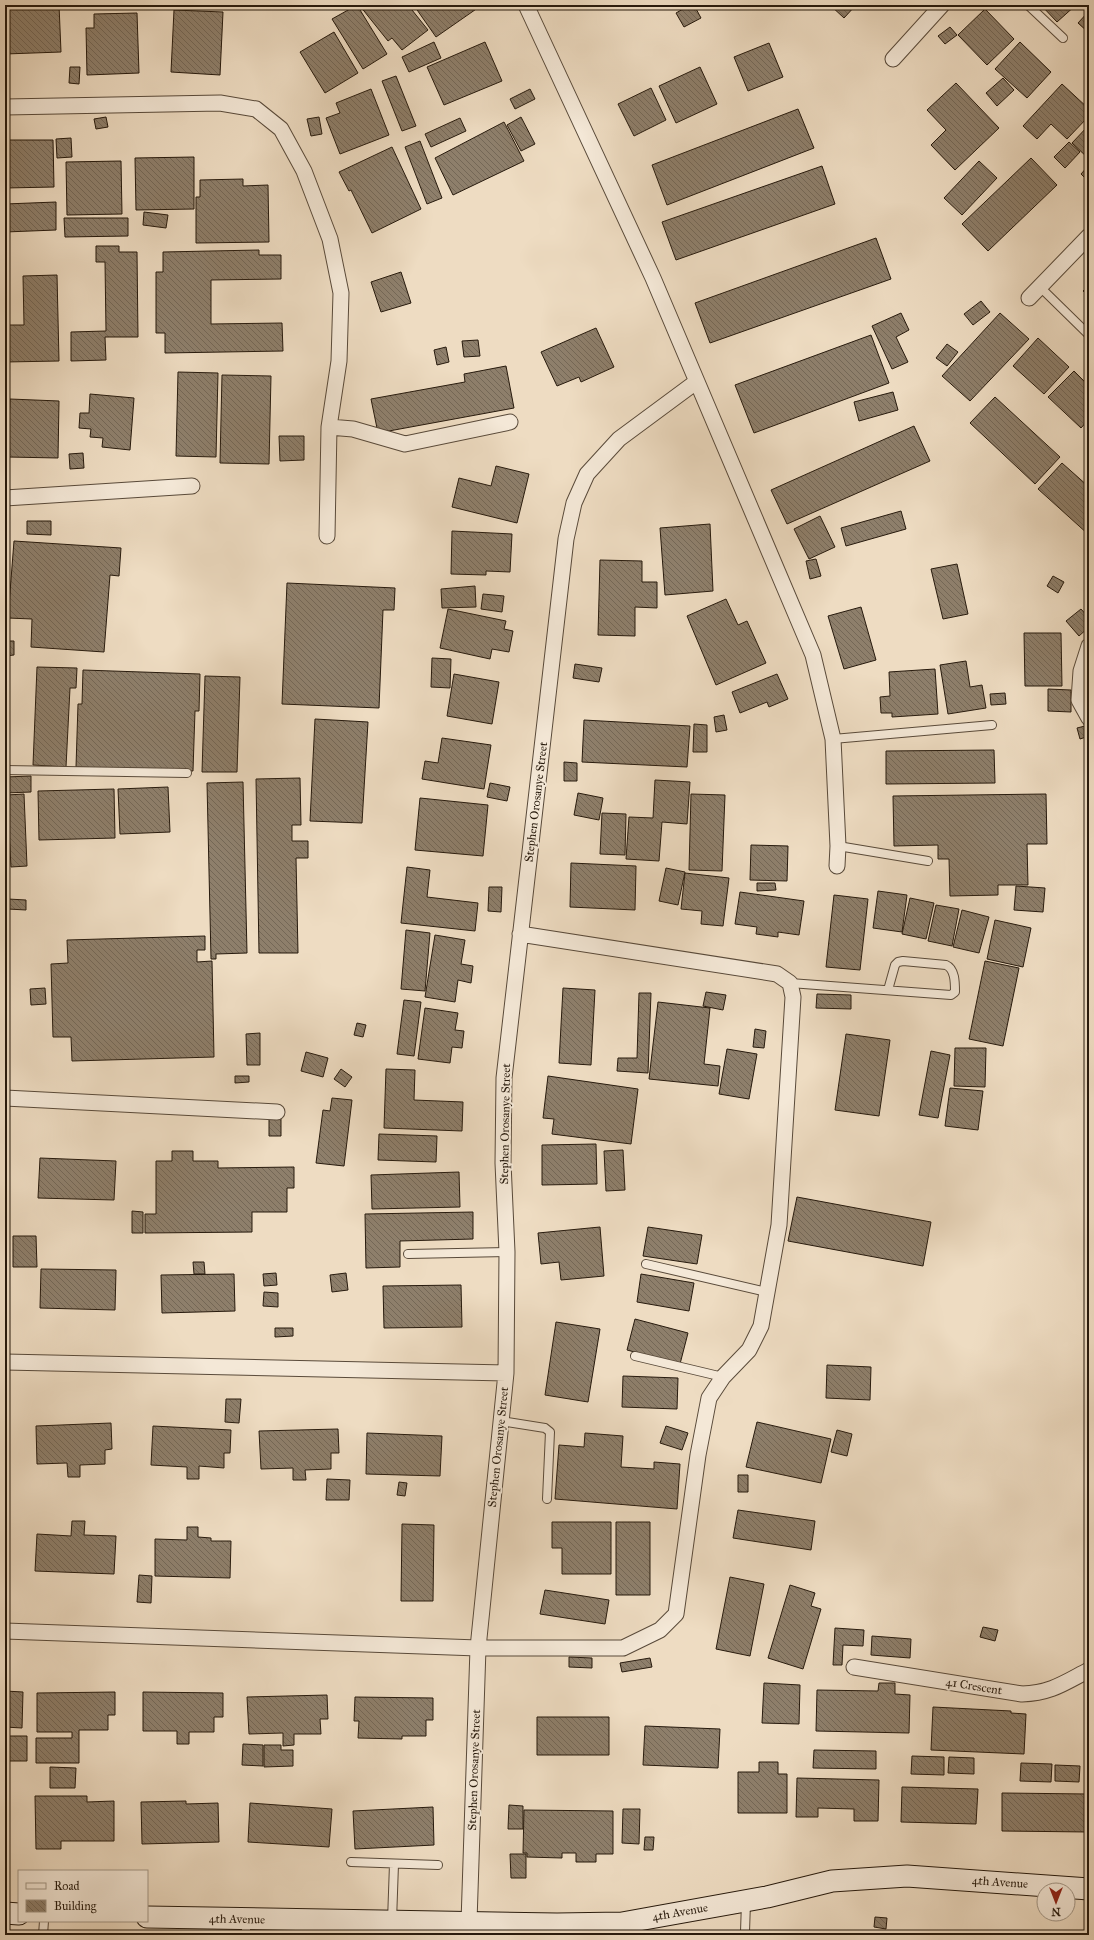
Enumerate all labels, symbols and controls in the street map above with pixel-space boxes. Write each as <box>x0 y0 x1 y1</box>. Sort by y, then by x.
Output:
street label: Stephen Orosanye Street <box>522 740 550 863</box>
street label: Stephen Orosanye Street <box>497 1063 513 1185</box>
street label: Stephen Orosanye Street <box>485 1385 511 1508</box>
street label: 41 Crescent <box>945 1675 1004 1697</box>
street label: Stephen Orosanye Street <box>465 1708 483 1831</box>
legend <box>18 1870 148 1922</box>
street label: 4th Avenue <box>971 1873 1029 1891</box>
text: Road <box>54 1879 80 1893</box>
north arrow <box>1036 1882 1076 1922</box>
text: Building <box>54 1899 97 1914</box>
street label: 4th Avenue <box>651 1900 709 1924</box>
text: N <box>1051 1905 1061 1918</box>
street label: 4th Avenue <box>209 1912 265 1926</box>

